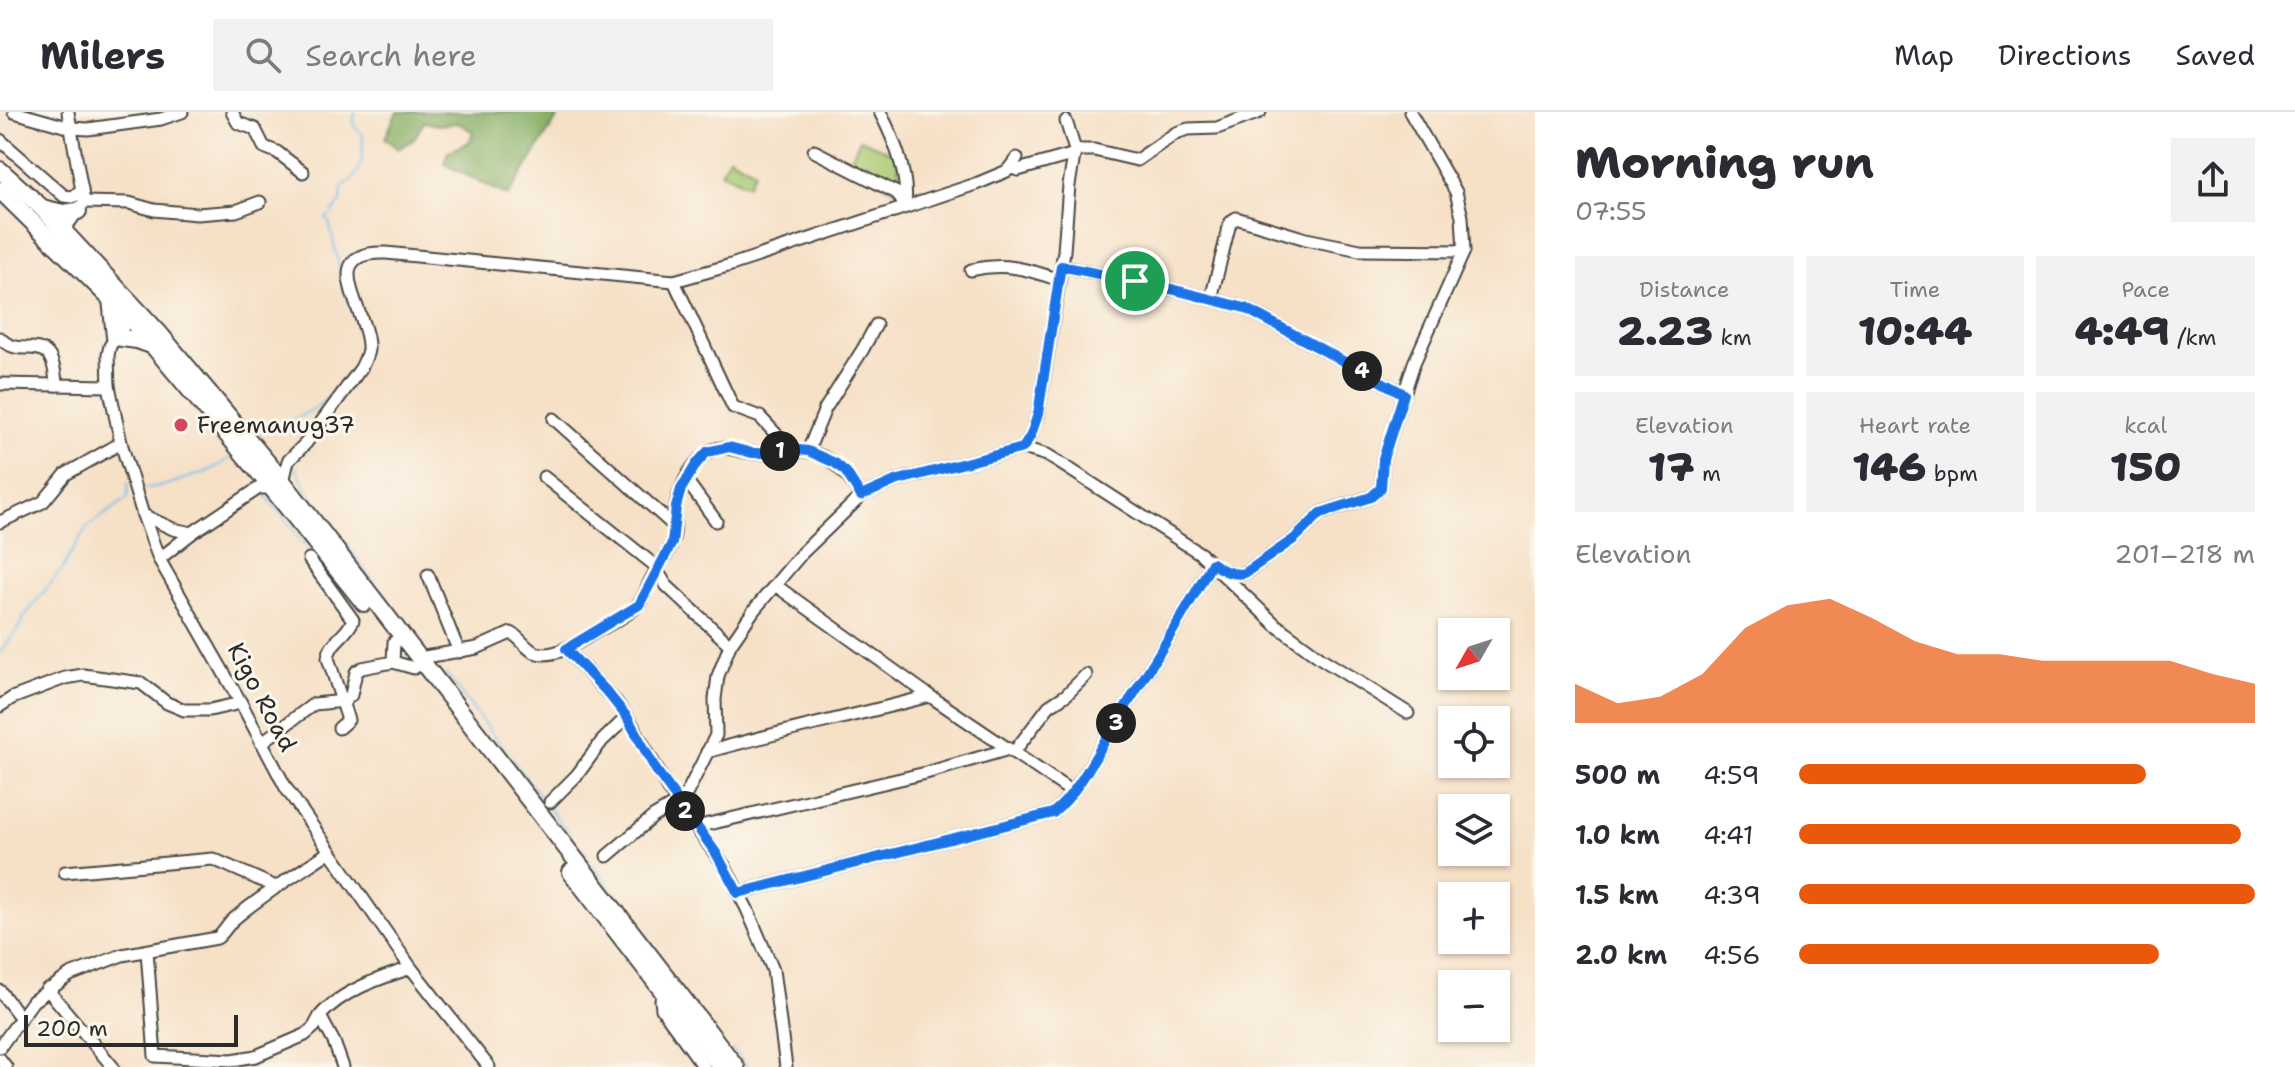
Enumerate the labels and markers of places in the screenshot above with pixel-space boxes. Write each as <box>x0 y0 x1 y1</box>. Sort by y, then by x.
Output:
pin <box>1101 247 1169 315</box>
pin: 4 <box>1342 351 1382 391</box>
place label: Freemanug37 <box>197 409 355 441</box>
marker: Freemanug37 <box>172 416 190 434</box>
pin: 1 <box>760 431 800 471</box>
pin: 3 <box>1096 703 1136 743</box>
pin: 2 <box>665 791 705 831</box>

